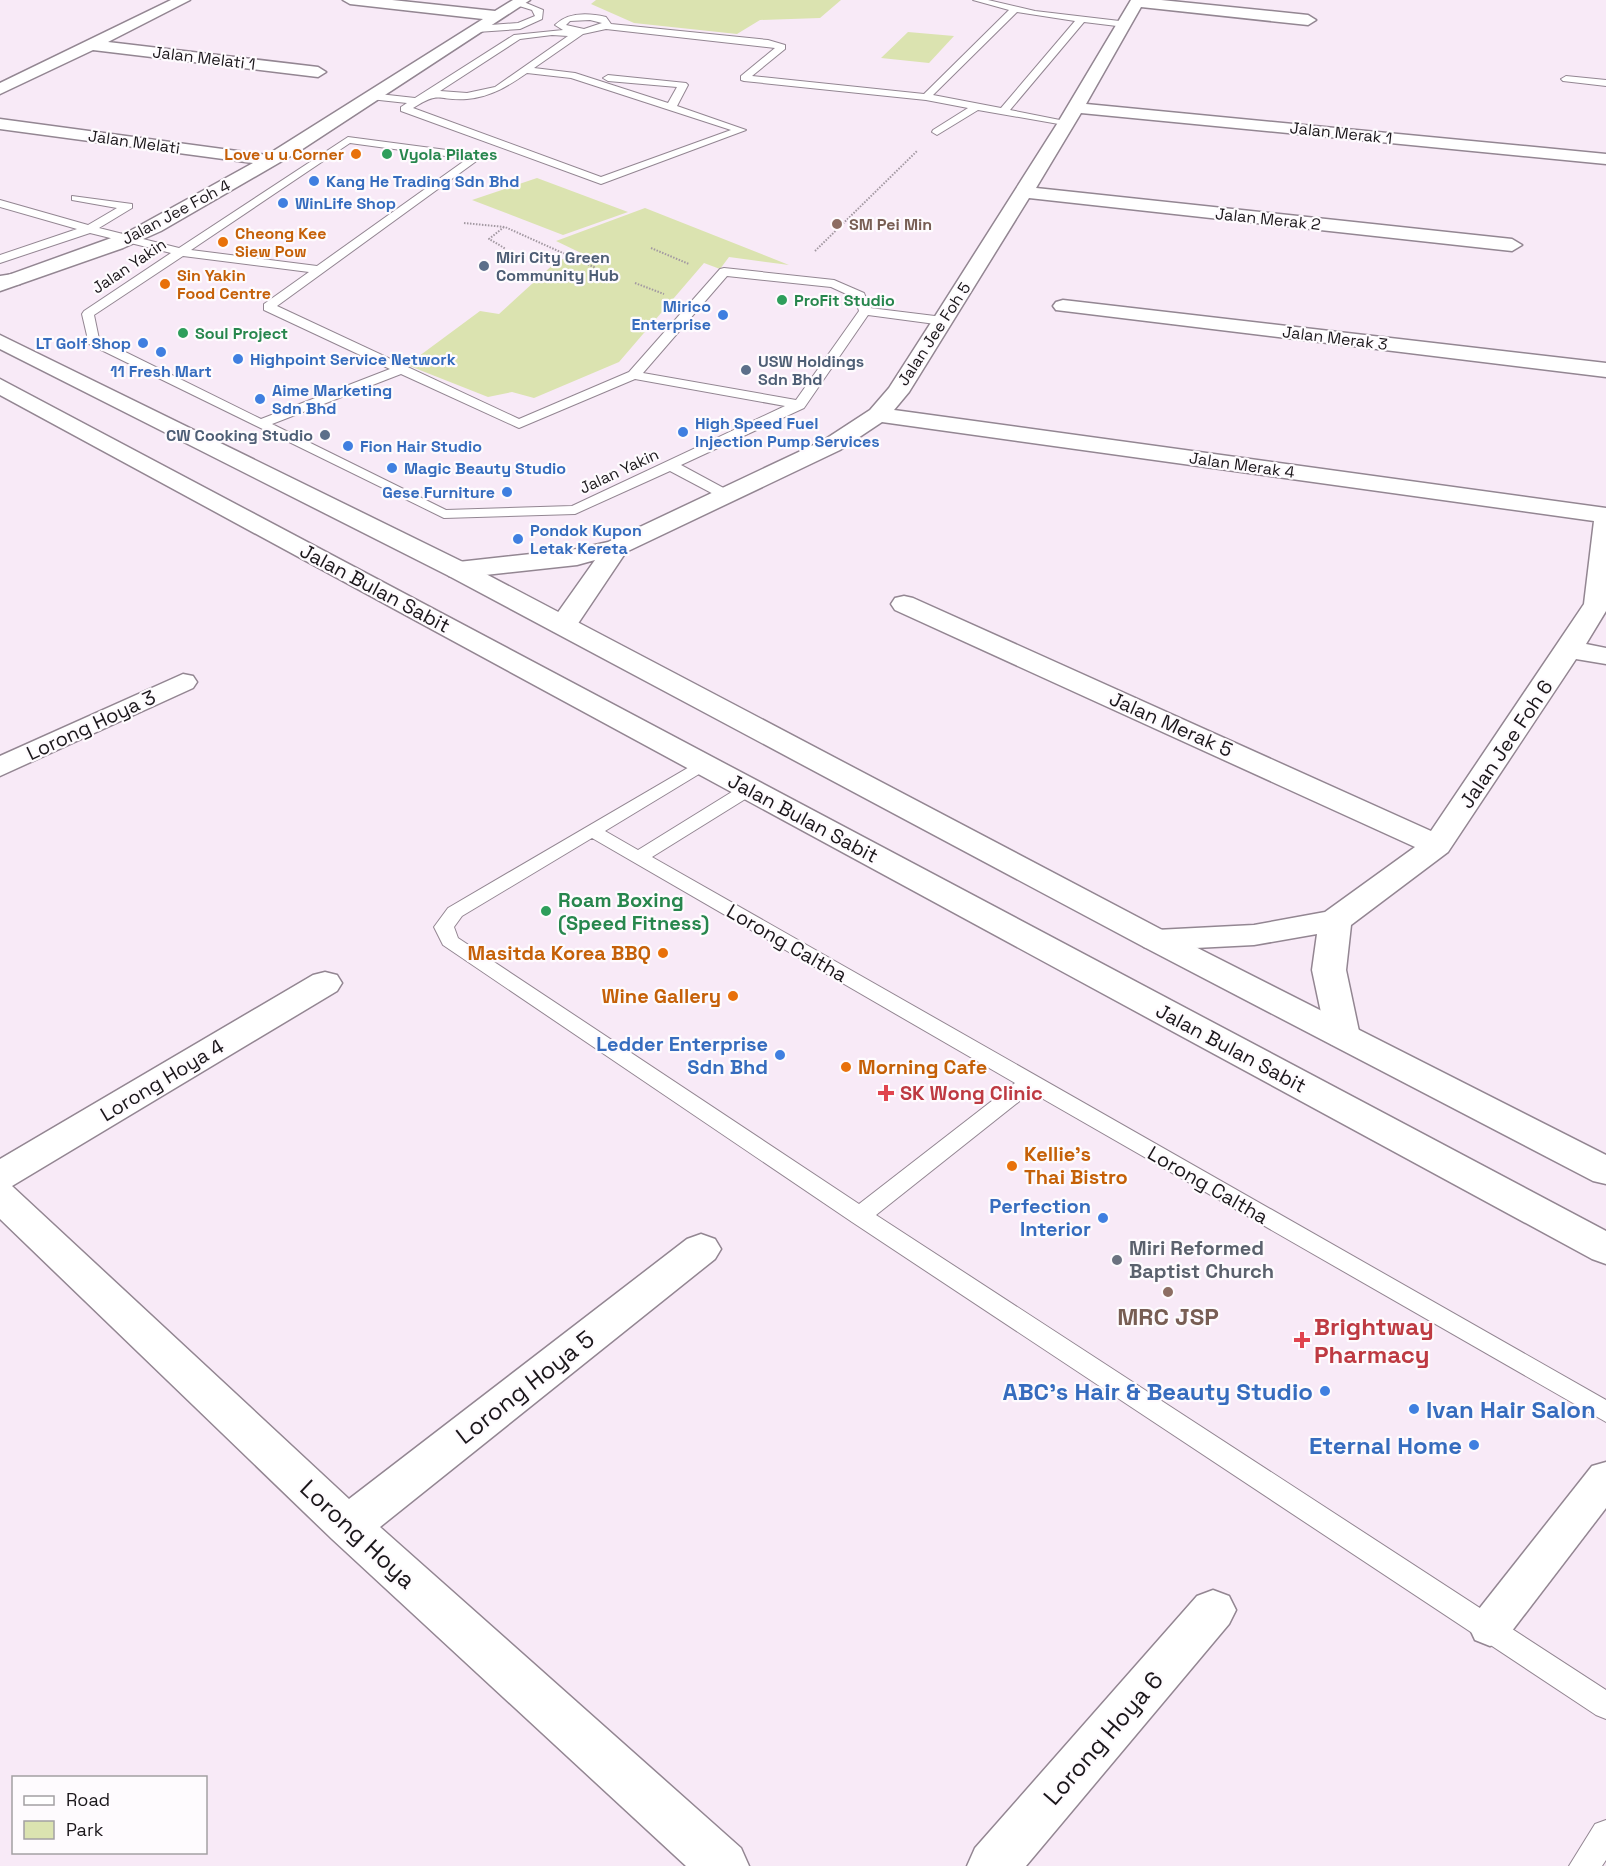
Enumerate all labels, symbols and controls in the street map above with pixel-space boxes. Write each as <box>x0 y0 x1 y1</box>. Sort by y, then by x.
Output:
street label: Jalan Melati 1 <box>151 41 257 75</box>
street label: Jalan Merak 1 <box>1289 117 1393 149</box>
street label: Jalan Melati <box>87 125 181 159</box>
place label: Love u u Corner <box>224 144 344 165</box>
place label: Vyola Pilates <box>399 144 497 165</box>
marker: Love u u Corner <box>349 147 363 161</box>
marker: Vyola Pilates <box>380 147 394 161</box>
place label: Kang He Trading Sdn Bhd <box>326 171 519 192</box>
marker: Kang He Trading Sdn Bhd <box>307 174 321 188</box>
street label: Jalan Jee Foh 4 <box>118 175 234 249</box>
place label: WinLife Shop <box>295 193 396 214</box>
marker: WinLife Shop <box>276 196 290 210</box>
street label: Jalan Merak 2 <box>1214 203 1322 235</box>
place label: SM Pei Min <box>849 214 932 235</box>
marker: SM Pei Min <box>830 217 844 231</box>
place label: Cheong Kee Siew Pow <box>235 223 327 262</box>
street label: Jalan Yakin <box>88 233 170 299</box>
marker: Cheong Kee Siew Pow <box>216 235 230 249</box>
place label: Miri City Green Community Hub <box>496 247 619 286</box>
marker: Miri City Green Community Hub <box>477 259 491 273</box>
place label: Sin Yakin Food Centre <box>177 265 271 304</box>
marker: Sin Yakin Food Centre <box>158 277 172 291</box>
street label: Jalan Jee Foh 5 <box>893 278 975 390</box>
place label: ProFit Studio <box>794 290 895 311</box>
marker: ProFit Studio <box>775 293 789 307</box>
place label: Mirico Enterprise <box>632 296 711 335</box>
marker: Mirico Enterprise <box>716 308 730 322</box>
street label: Jalan Merak 3 <box>1281 321 1389 355</box>
place label: Soul Project <box>195 323 288 344</box>
marker: Soul Project <box>176 326 190 340</box>
place label: LT Golf Shop <box>36 333 131 354</box>
marker: LT Golf Shop <box>136 336 150 350</box>
marker: 11 Fresh Mart <box>154 345 168 359</box>
place label: Highpoint Service Network <box>250 349 456 370</box>
place label: USW Holdings Sdn Bhd <box>758 351 864 390</box>
marker: Highpoint Service Network <box>231 352 245 366</box>
place label: 11 Fresh Mart <box>110 361 212 382</box>
marker: USW Holdings Sdn Bhd <box>739 363 753 377</box>
place label: Aime Marketing Sdn Bhd <box>272 380 392 419</box>
marker: Aime Marketing Sdn Bhd <box>253 392 267 406</box>
place label: High Speed Fuel Injection Pump Services <box>695 413 880 452</box>
place label: CW Cooking Studio <box>166 425 313 446</box>
marker: High Speed Fuel Injection Pump Services <box>676 425 690 439</box>
marker: CW Cooking Studio <box>318 428 332 442</box>
place label: Fion Hair Studio <box>360 436 482 457</box>
marker: Fion Hair Studio <box>341 439 355 453</box>
street label: Jalan Yakin <box>576 443 662 499</box>
street label: Jalan Merak 4 <box>1188 447 1296 483</box>
place label: Magic Beauty Studio <box>404 458 566 479</box>
marker: Magic Beauty Studio <box>385 461 399 475</box>
place label: Gese Furniture <box>382 482 495 503</box>
marker: Gese Furniture <box>500 485 514 499</box>
place label: Pondok Kupon Letak Kereta <box>530 520 642 559</box>
marker: Pondok Kupon Letak Kereta <box>511 532 525 546</box>
street label: Jalan Bulan Sabit <box>295 537 455 639</box>
street label: Jalan Jee Foh 6 <box>1453 675 1559 813</box>
street label: Lorong Hoya 3 <box>22 684 160 766</box>
street label: Jalan Merak 5 <box>1105 685 1237 763</box>
street label: Jalan Bulan Sabit <box>723 767 883 869</box>
place label: Roam Boxing (Speed Fitness) <box>558 887 709 936</box>
street label: Lorong Caltha <box>722 898 852 988</box>
marker: Roam Boxing (Speed Fitness) <box>539 904 553 918</box>
place label: Masitda Korea BBQ <box>468 940 651 966</box>
marker: Masitda Korea BBQ <box>656 946 670 960</box>
place label: Wine Gallery <box>602 983 721 1009</box>
marker: Wine Gallery <box>726 989 740 1003</box>
street label: Jalan Bulan Sabit <box>1151 997 1311 1099</box>
place label: Ledder Enterprise Sdn Bhd <box>596 1031 768 1080</box>
street label: Lorong Hoya 4 <box>95 1033 229 1127</box>
marker: Ledder Enterprise Sdn Bhd <box>773 1048 787 1062</box>
place label: Morning Cafe <box>858 1054 987 1080</box>
marker: Morning Cafe <box>839 1060 853 1074</box>
place label: SK Wong Clinic <box>900 1080 1043 1106</box>
marker: SK Wong Clinic <box>877 1084 895 1102</box>
street label: Lorong Caltha <box>1143 1140 1273 1230</box>
place label: Kellie’s Thai Bistro <box>1024 1141 1128 1190</box>
marker: Kellie’s Thai Bistro <box>1005 1159 1019 1173</box>
place label: Perfection Interior <box>989 1193 1091 1242</box>
marker: Perfection Interior <box>1096 1211 1110 1225</box>
place label: Miri Reformed Baptist Church <box>1129 1235 1274 1284</box>
marker: Miri Reformed Baptist Church <box>1110 1253 1124 1267</box>
marker: MRC JSP <box>1161 1285 1175 1299</box>
place label: MRC JSP <box>1117 1301 1219 1332</box>
place label: Brightway Pharmacy <box>1314 1311 1434 1370</box>
street label: Lorong Hoya 5 <box>450 1323 600 1451</box>
marker: Brightway Pharmacy <box>1295 1333 1309 1347</box>
place label: ABC's Hair & Beauty Studio <box>1002 1376 1313 1407</box>
marker: ABC's Hair & Beauty Studio <box>1318 1384 1332 1398</box>
place label: Ivan Hair Salon <box>1426 1394 1596 1425</box>
marker: Ivan Hair Salon <box>1407 1402 1421 1416</box>
place label: Eternal Home <box>1309 1430 1462 1461</box>
marker: Eternal Home <box>1467 1438 1481 1452</box>
street label: Lorong Hoya <box>294 1473 422 1595</box>
street label: Lorong Hoya 6 <box>1036 1665 1170 1811</box>
legend <box>12 1776 207 1854</box>
text: Road <box>66 1788 110 1811</box>
text: Park <box>66 1818 104 1841</box>

